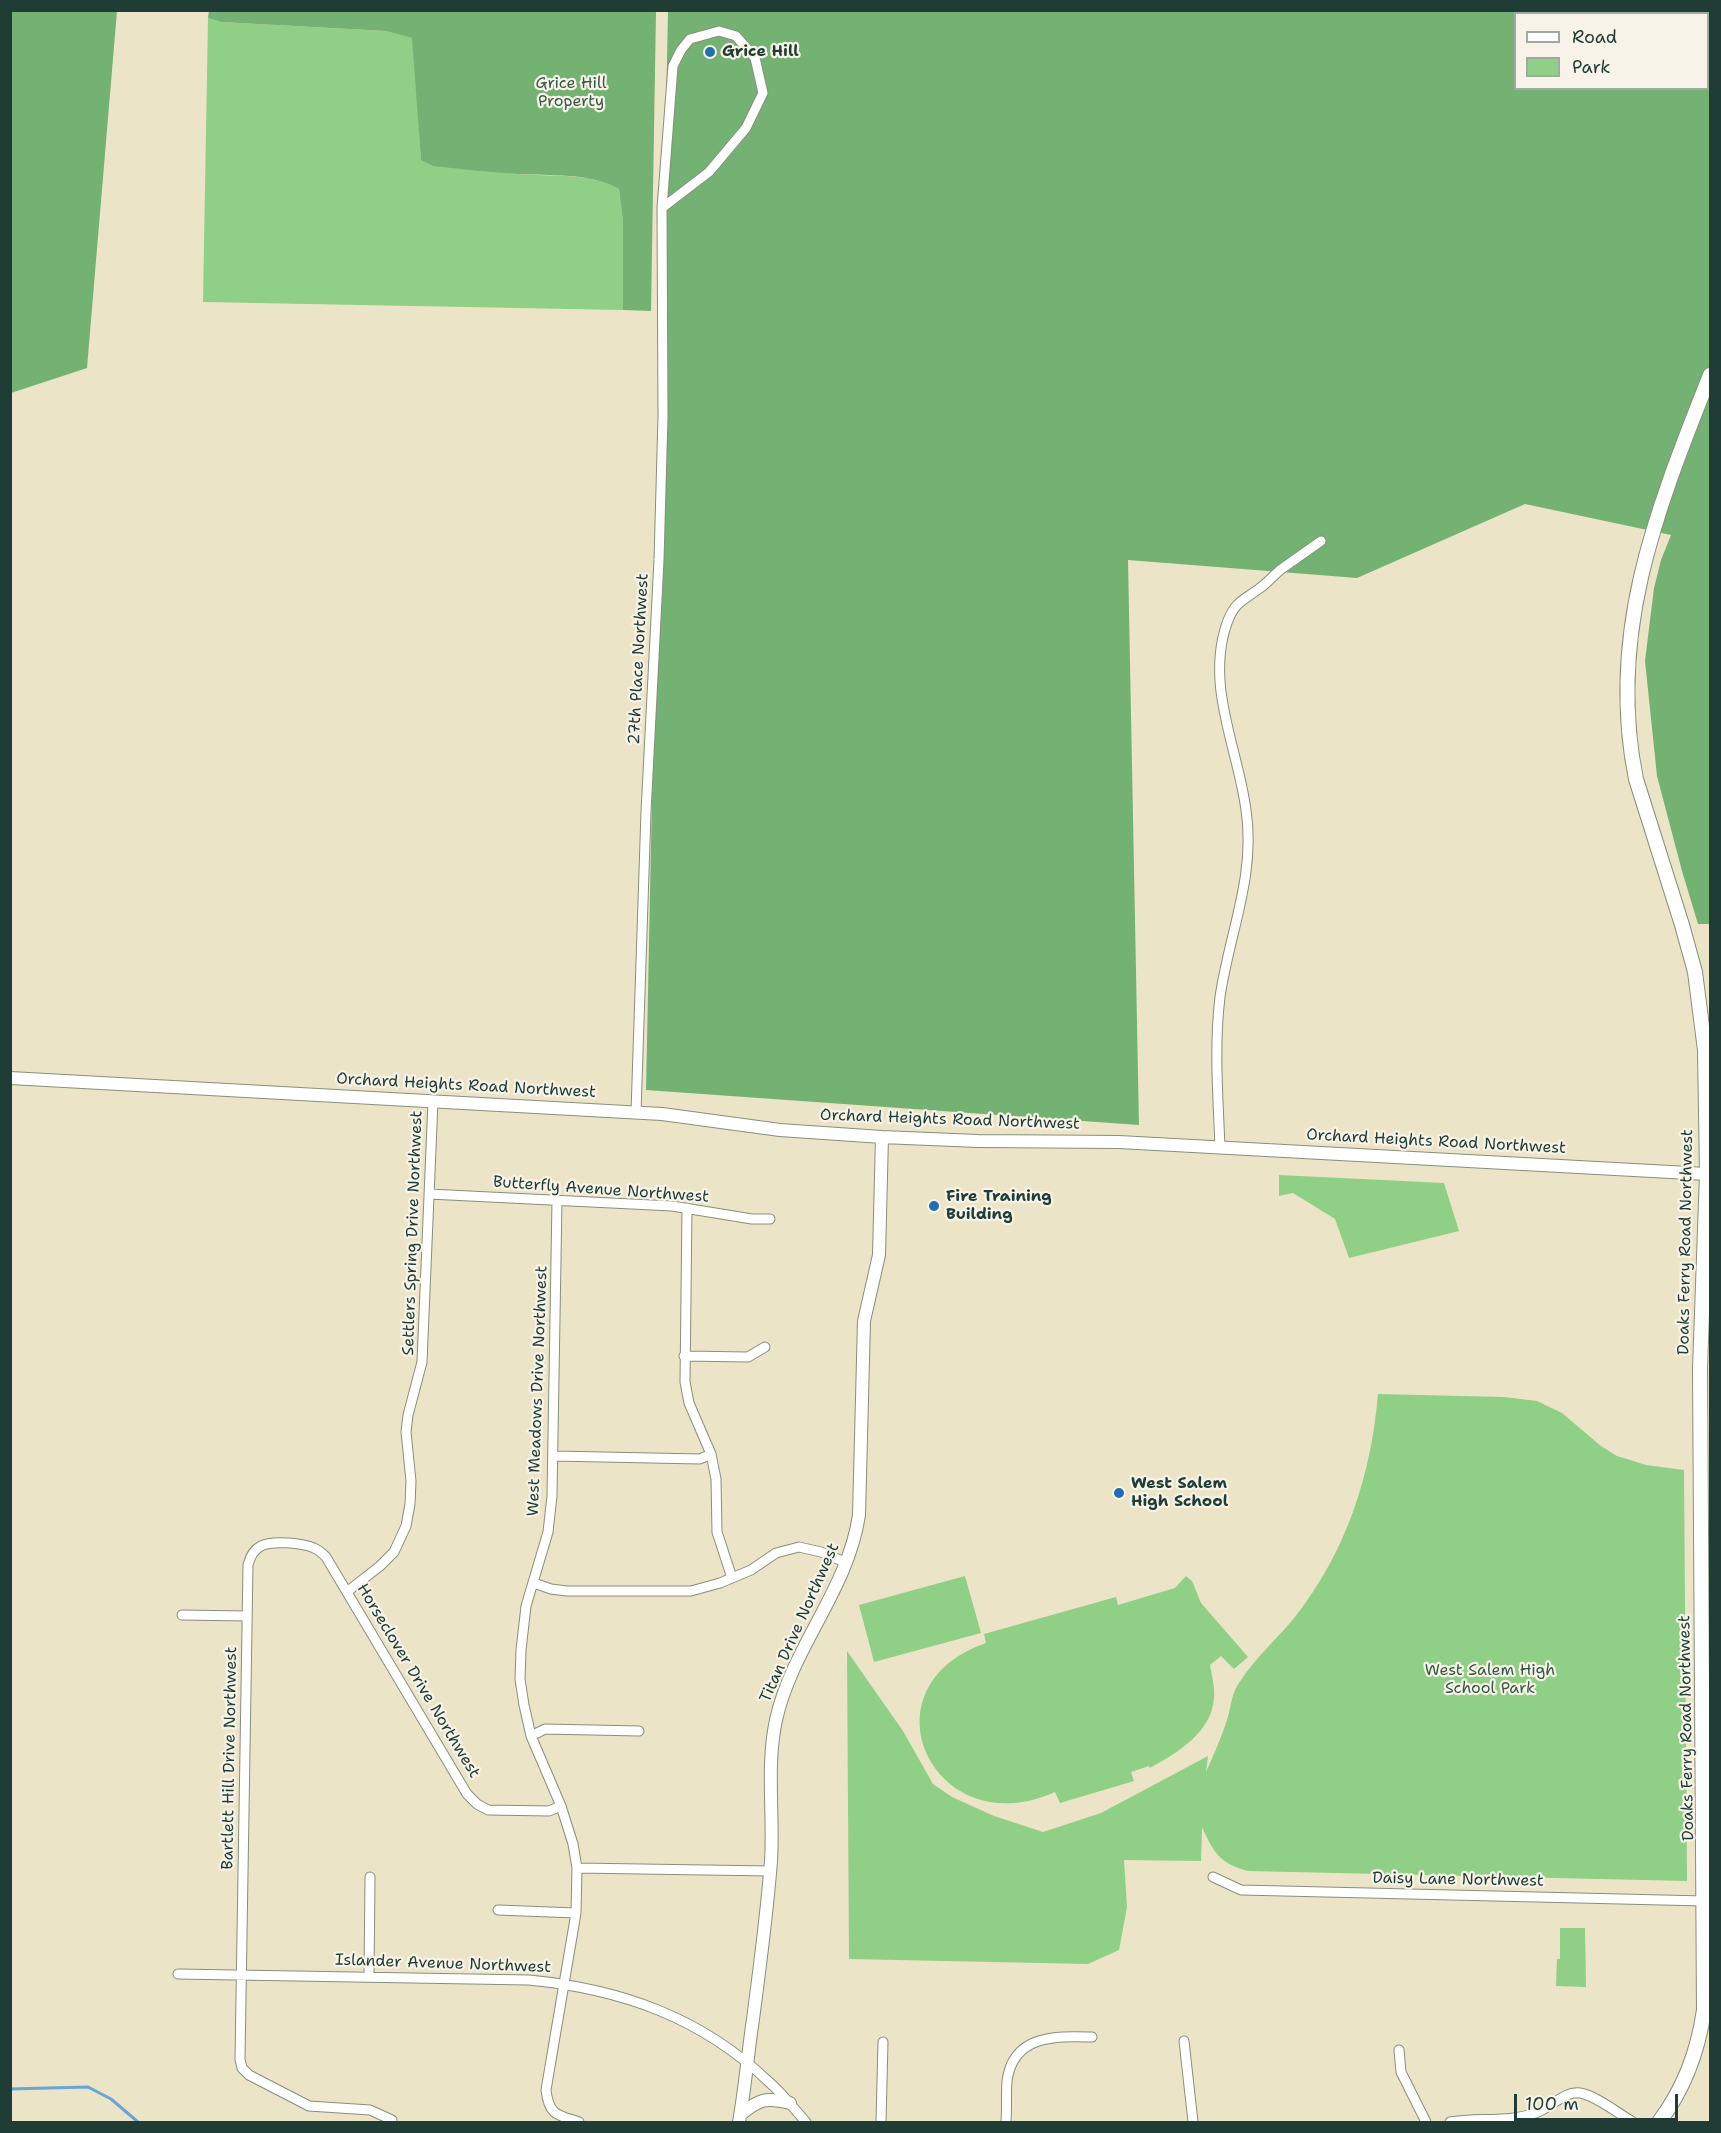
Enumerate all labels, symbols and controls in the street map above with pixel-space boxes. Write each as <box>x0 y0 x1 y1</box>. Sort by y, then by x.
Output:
legend <box>1514 12 1709 90</box>
text: Road <box>1572 25 1617 49</box>
place label: Grice Hill <box>722 42 799 62</box>
marker: Grice Hill <box>703 45 717 59</box>
text: Park <box>1572 55 1611 79</box>
park label: Grice Hill Property <box>535 74 607 112</box>
street label: 27th Place Northwest <box>625 573 653 745</box>
street label: Orchard Heights Road Northwest <box>336 1070 596 1102</box>
street label: Orchard Heights Road Northwest <box>820 1106 1080 1134</box>
street label: Settlers Spring Drive Northwest <box>399 1110 427 1356</box>
street label: Orchard Heights Road Northwest <box>1306 1126 1566 1158</box>
street label: Doaks Ferry Road Northwest <box>1674 1129 1698 1355</box>
street label: Butterfly Avenue Northwest <box>492 1173 710 1207</box>
place label: Fire Training Building <box>946 1187 1052 1225</box>
marker: Fire Training Building <box>927 1199 941 1213</box>
street label: West Meadows Drive Northwest <box>524 1265 552 1517</box>
place label: West Salem High School <box>1131 1474 1228 1512</box>
marker: West Salem High School <box>1112 1486 1126 1500</box>
street label: Titan Drive Northwest <box>756 1540 844 1706</box>
street label: Horseclover Drive Northwest <box>352 1580 484 1782</box>
street label: Doaks Ferry Road Northwest <box>1675 1615 1699 1841</box>
street label: Bartlett Hill Drive Northwest <box>218 1646 242 1870</box>
park label: West Salem High School Park <box>1425 1661 1555 1699</box>
street label: Daisy Lane Northwest <box>1372 1869 1544 1891</box>
street label: Islander Avenue Northwest <box>335 1951 551 1977</box>
scale bar <box>1517 2082 1680 2120</box>
text: 100 m <box>1525 2092 1579 2116</box>

